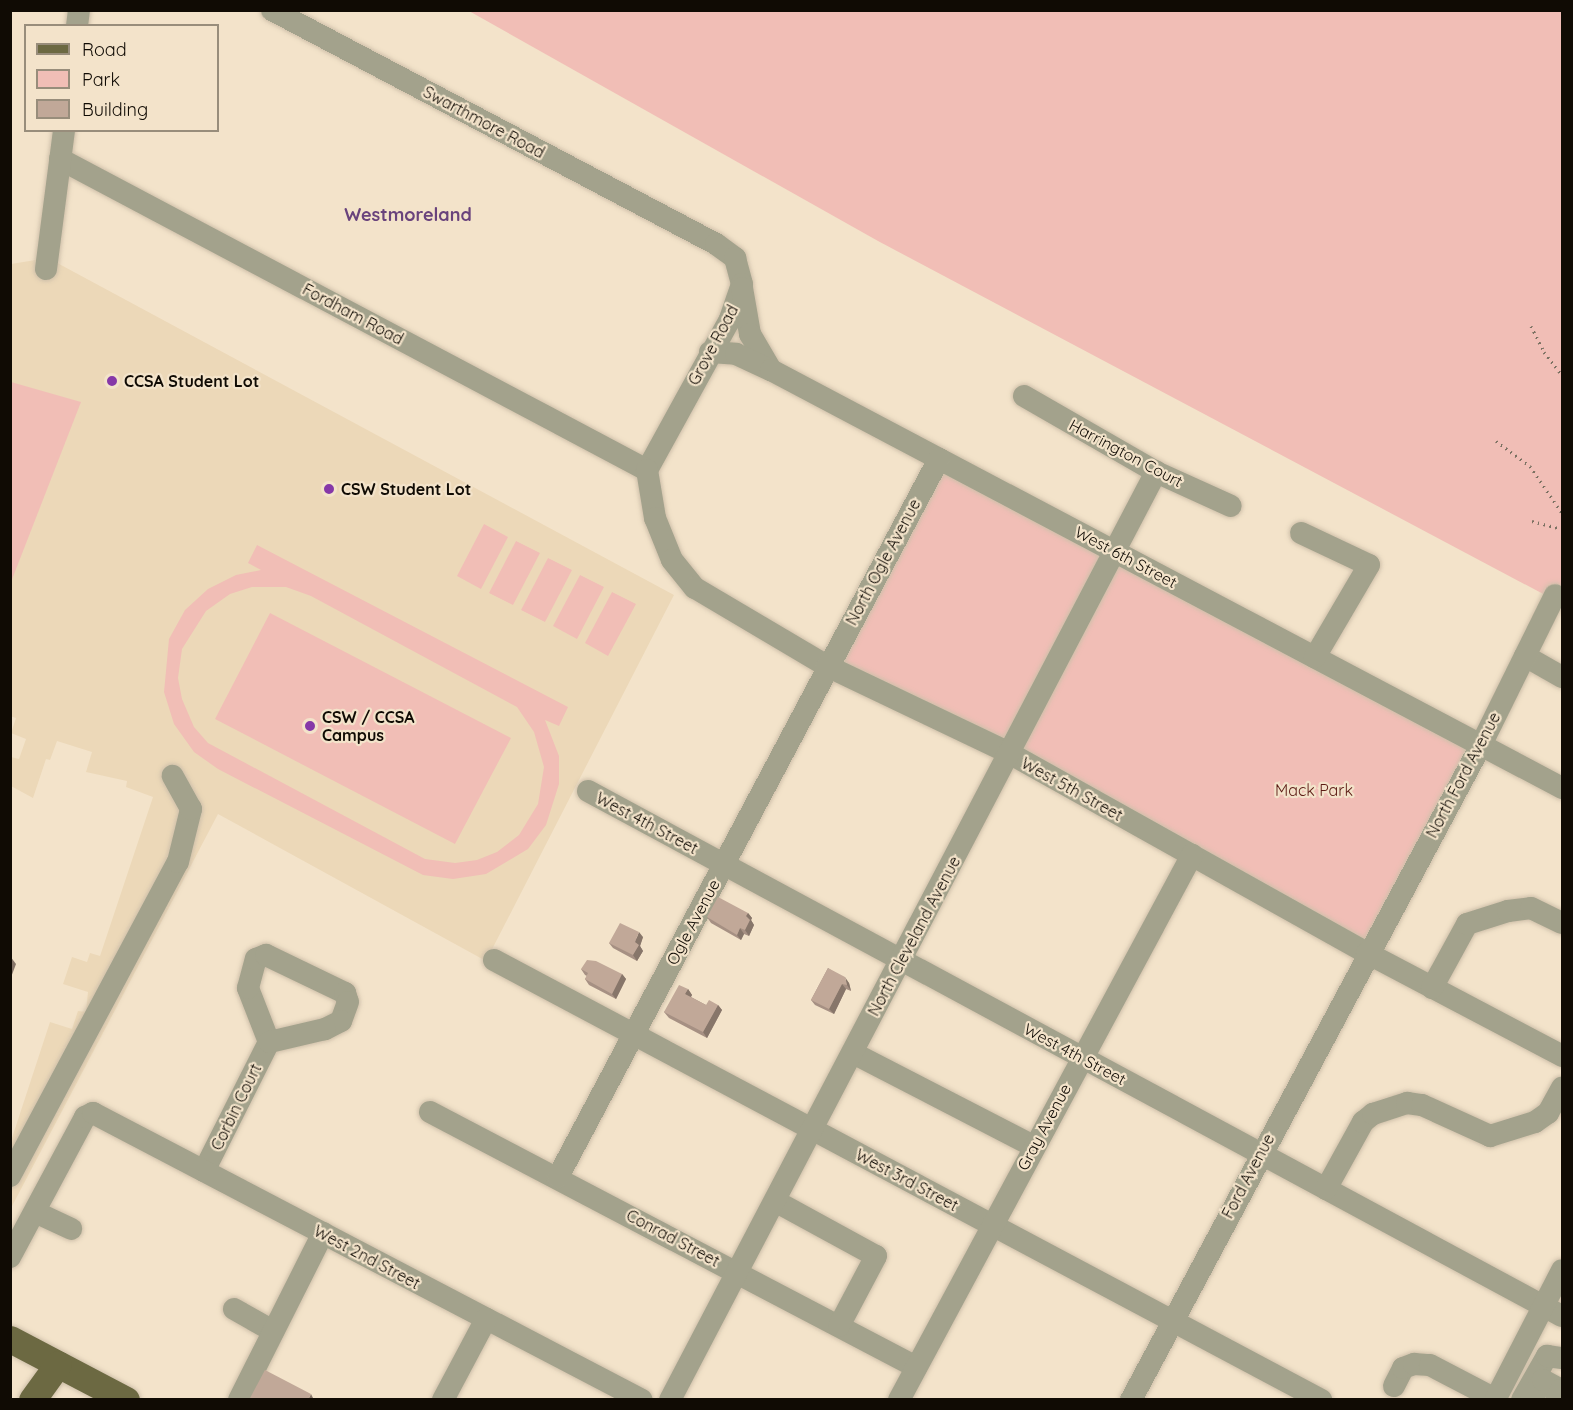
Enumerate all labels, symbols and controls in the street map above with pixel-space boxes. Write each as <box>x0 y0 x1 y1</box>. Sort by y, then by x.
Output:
legend <box>24 24 219 132</box>
text: Road <box>82 38 127 61</box>
text: Park <box>82 68 120 91</box>
street label: Swarthmore Road <box>420 82 548 162</box>
text: Building <box>82 98 148 121</box>
district label: Westmoreland <box>344 204 472 226</box>
street label: Fordham Road <box>299 279 407 349</box>
street label: Grove Road <box>684 302 742 388</box>
place label: CCSA Student Lot <box>124 371 259 391</box>
marker: CCSA Student Lot <box>105 374 119 388</box>
street label: Harrington Court <box>1066 415 1186 491</box>
place label: CSW Student Lot <box>341 479 471 499</box>
marker: CSW Student Lot <box>322 482 336 496</box>
street label: North Ogle Avenue <box>842 496 924 628</box>
street label: West 6th Street <box>1072 522 1180 592</box>
place label: CSW / CCSA Campus <box>322 707 415 745</box>
street label: North Ford Avenue <box>1422 709 1504 841</box>
marker: CSW / CCSA Campus <box>303 719 317 733</box>
street label: West 5th Street <box>1018 753 1126 825</box>
park label: Mack Park <box>1275 780 1353 800</box>
street label: West 4th Street <box>593 788 701 858</box>
street label: North Cleveland Avenue <box>864 853 964 1019</box>
street label: Ogle Avenue <box>662 876 724 968</box>
street label: West 4th Street <box>1021 1019 1129 1089</box>
street label: Corbin Court <box>207 1061 265 1153</box>
street label: Gray Avenue <box>1013 1081 1075 1173</box>
street label: Ford Avenue <box>1218 1130 1278 1222</box>
street label: West 3rd Street <box>852 1145 962 1215</box>
street label: Conrad Street <box>623 1205 723 1271</box>
street label: West 2nd Street <box>311 1221 423 1293</box>

